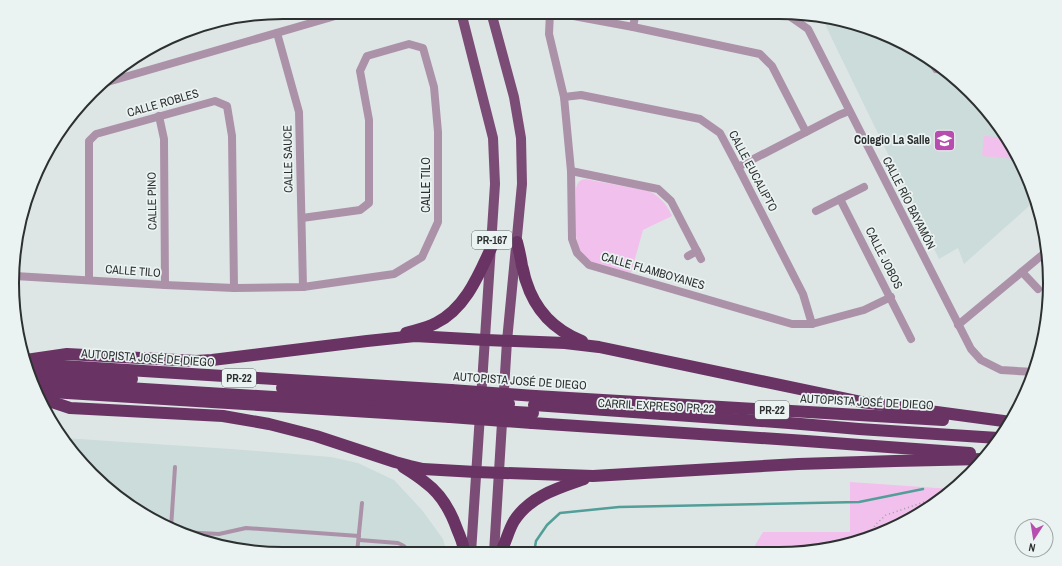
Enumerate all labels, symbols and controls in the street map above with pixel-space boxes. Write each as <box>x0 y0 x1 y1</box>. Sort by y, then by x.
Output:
street label: CALLE ROBLES <box>125 85 201 121</box>
street label: CALLE SAUCE <box>279 125 297 193</box>
school or university icon: Colegio La Salle <box>932 127 958 153</box>
street label: CALLE EUCALIPTO <box>725 128 781 215</box>
place label: Colegio La Salle <box>854 132 931 148</box>
street label: CALLE RÍO BAYAMÓN <box>879 154 939 252</box>
street label: CALLE TILO <box>418 157 434 213</box>
street label: CALLE PINO <box>143 172 161 230</box>
street label: CALLE JOBOS <box>862 224 907 292</box>
road number: PR-167 <box>472 231 512 249</box>
street label: CALLE FLAMBOYANES <box>599 249 707 294</box>
street label: CALLE TILO <box>105 261 162 281</box>
street label: AUTOPISTA JOSÉ DE DIEGO <box>80 345 216 371</box>
street label: AUTOPISTA JOSÉ DE DIEGO <box>452 368 588 394</box>
road number: PR-22 <box>222 369 256 387</box>
street label: AUTOPISTA JOSÉ DE DIEGO <box>799 390 934 414</box>
street label: CARRIL EXPRESO PR-22 <box>597 395 715 417</box>
road number: PR-22 <box>755 401 789 419</box>
north arrow <box>1014 518 1054 558</box>
text: N <box>1027 540 1037 555</box>

